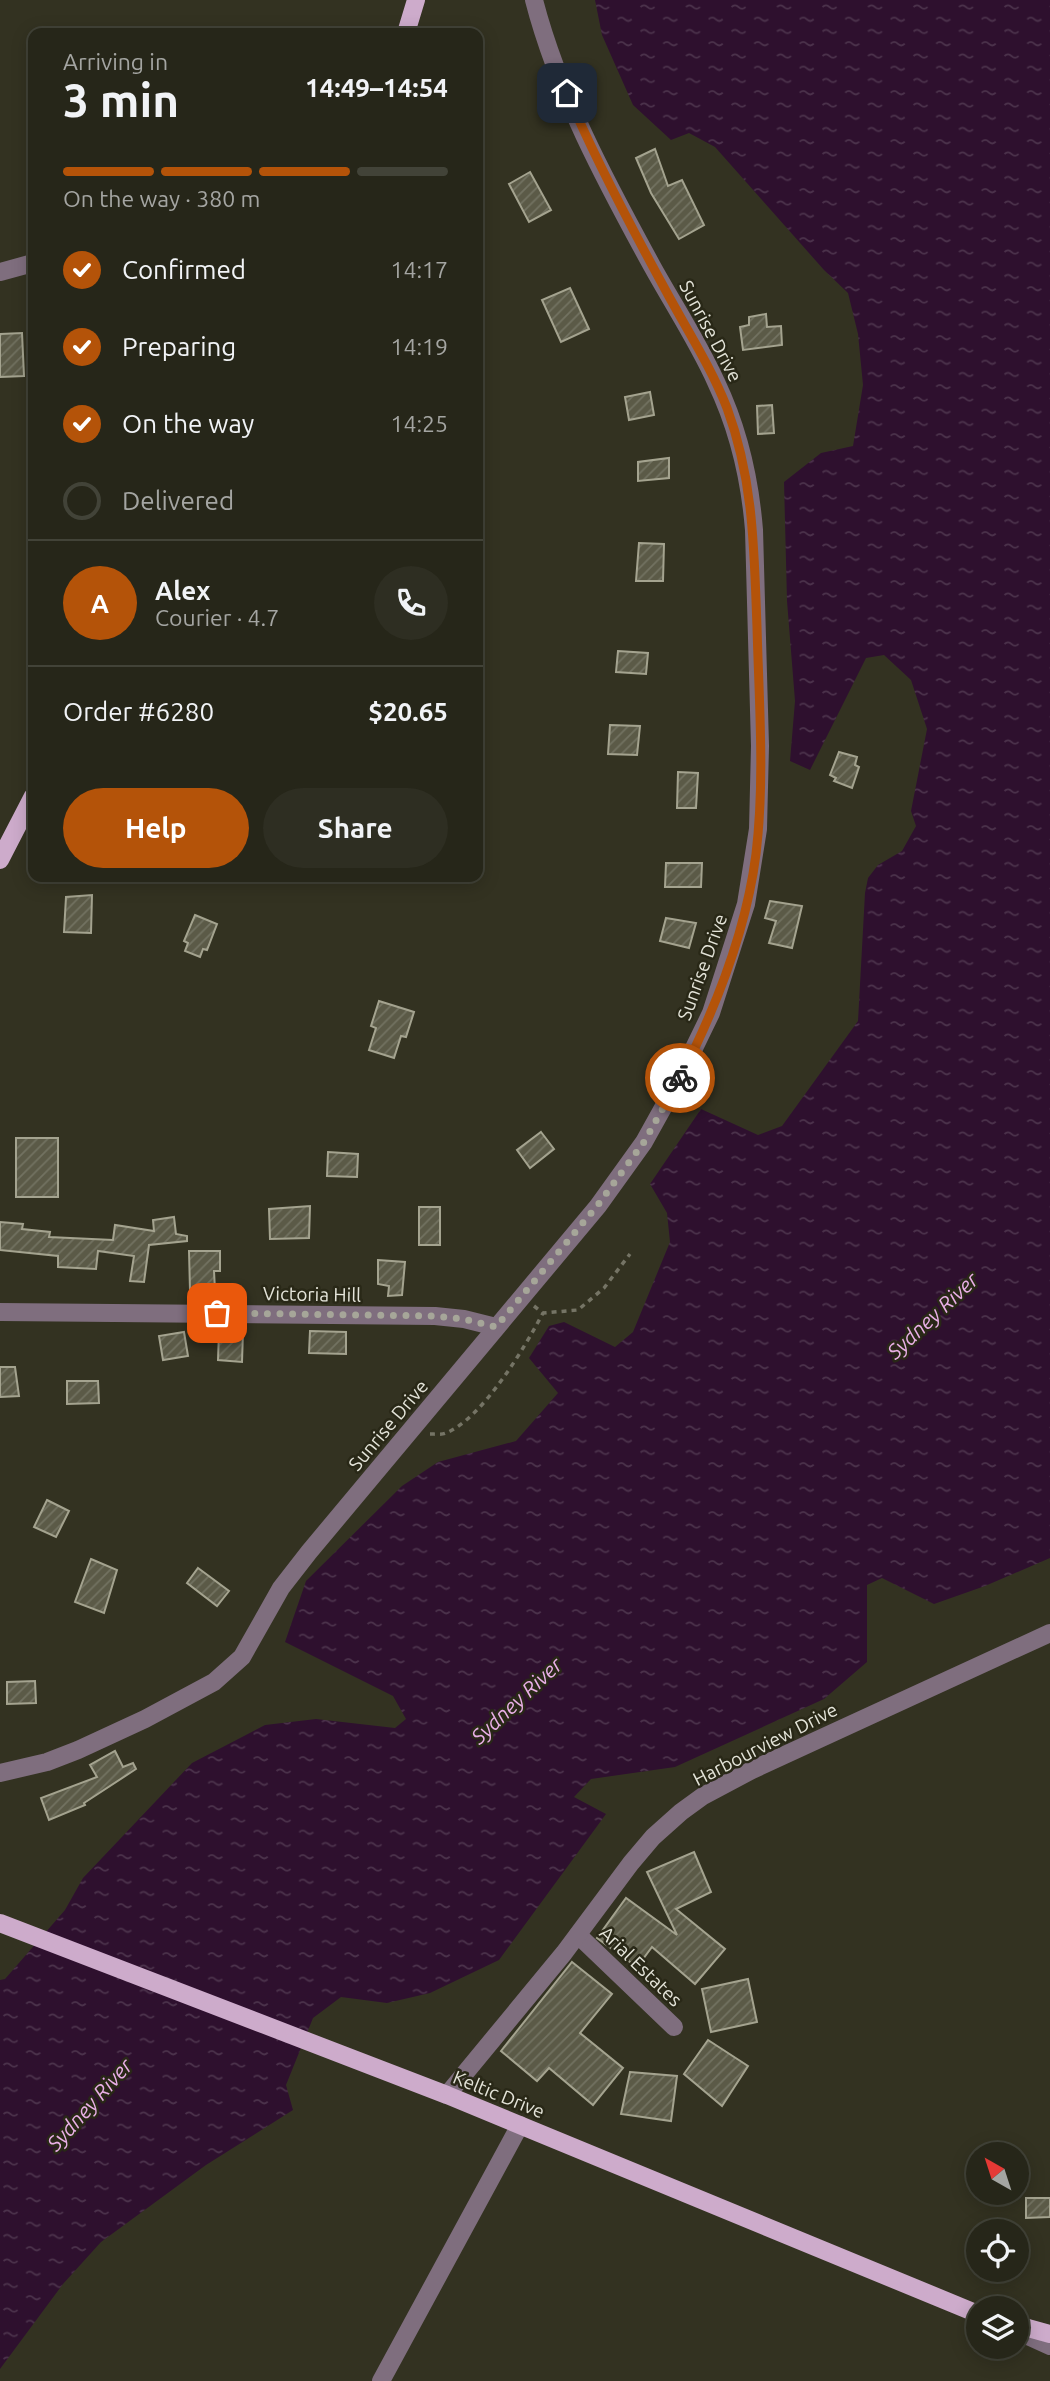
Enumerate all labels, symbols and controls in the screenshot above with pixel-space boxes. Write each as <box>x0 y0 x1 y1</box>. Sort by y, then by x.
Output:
text: Arriving in <box>63 49 168 74</box>
pin <box>537 63 597 123</box>
text: 14:49–14:54 <box>305 73 448 102</box>
text: 3 min <box>63 74 179 126</box>
icon: home <box>548 74 586 112</box>
text: On the way · 380 m <box>63 186 260 211</box>
icon: check <box>63 251 101 289</box>
text: Confirmed <box>122 255 246 284</box>
text: 14:17 <box>390 257 448 282</box>
street label: Sunrise Drive <box>675 277 747 385</box>
icon: check <box>63 328 101 366</box>
text: Preparing <box>122 332 236 361</box>
text: 14:19 <box>390 334 448 359</box>
icon: check <box>63 405 101 443</box>
text: On the way <box>122 409 254 438</box>
text: 14:25 <box>390 411 448 436</box>
text: Delivered <box>122 486 234 515</box>
button: phone <box>374 566 448 640</box>
text: Alex <box>155 576 210 605</box>
text: A <box>91 589 109 618</box>
text: Courier · 4.7 <box>155 605 279 630</box>
text: Order #6280 <box>63 697 214 726</box>
text: $20.65 <box>368 697 448 726</box>
button: Help <box>63 788 249 868</box>
button: Share <box>263 788 448 868</box>
street label: Sunrise Drive <box>673 911 731 1023</box>
courier <box>645 1043 715 1113</box>
icon: bike <box>661 1059 699 1097</box>
water label: Sydney River <box>881 1266 983 1364</box>
street label: Victoria Hill <box>263 1282 361 1306</box>
pin <box>187 1283 247 1343</box>
icon: bag <box>198 1294 236 1332</box>
street label: Sunrise Drive <box>344 1375 432 1475</box>
water label: Sydney River <box>465 1651 567 1749</box>
street label: Harbourview Drive <box>689 1698 841 1790</box>
street label: Arial Estates <box>595 1921 687 2011</box>
water label: Sydney River <box>41 2053 137 2156</box>
street label: Keltic Drive <box>450 2066 548 2122</box>
north arrow <box>966 2142 1029 2205</box>
map controls <box>966 2142 1029 2359</box>
button: locate <box>966 2219 1029 2282</box>
button: layers <box>966 2296 1029 2359</box>

